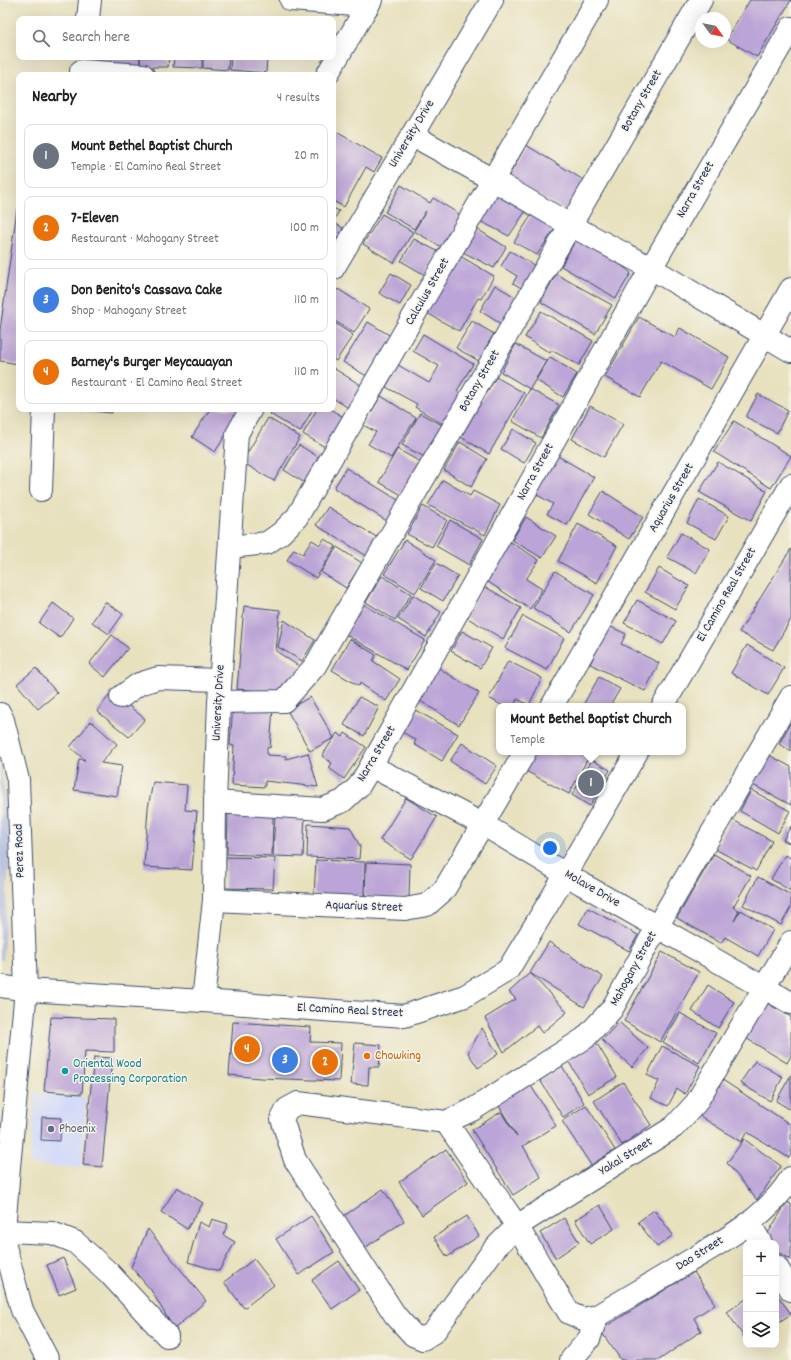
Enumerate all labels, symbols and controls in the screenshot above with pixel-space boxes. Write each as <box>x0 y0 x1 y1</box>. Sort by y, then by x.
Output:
north arrow <box>695 12 731 48</box>
search box <box>16 16 336 60</box>
icon: search <box>30 27 52 49</box>
text: Search here <box>62 27 130 49</box>
street label: Botany Street <box>617 66 667 135</box>
text: Nearby <box>32 86 76 110</box>
text: 4 results <box>277 89 320 108</box>
street label: University Drive <box>384 96 440 172</box>
text: Mount Bethel Baptist Church <box>71 136 232 158</box>
text: 1 <box>45 147 47 166</box>
text: 20 m <box>294 147 319 166</box>
text: Temple · El Camino Real Street <box>71 158 221 177</box>
street label: Narra Street <box>672 158 720 222</box>
text: 7-Eleven <box>71 208 119 230</box>
text: 2 <box>43 219 49 238</box>
text: 100 m <box>290 219 319 238</box>
text: Restaurant · Mahogany Street <box>71 230 219 249</box>
street label: Calculus Street <box>401 255 455 329</box>
text: Don Benito's Cassava Cake <box>71 280 222 302</box>
text: 3 <box>43 291 49 310</box>
text: 110 m <box>294 291 319 310</box>
text: Shop · Mahogany Street <box>71 302 186 321</box>
street label: Botany Street <box>455 346 505 415</box>
text: Barney's Burger Meycauayan <box>71 352 232 374</box>
text: 4 <box>43 363 49 382</box>
text: 110 m <box>294 363 319 382</box>
text: Restaurant · El Camino Real Street <box>71 374 242 393</box>
street label: Narra Street <box>512 440 560 504</box>
street label: Aquarius Street <box>644 460 700 536</box>
street label: El Camino Real Street <box>692 544 762 646</box>
street label: University Drive <box>208 664 231 742</box>
popup <box>496 703 686 755</box>
text: Mount Bethel Baptist Church <box>510 709 672 731</box>
street label: Narra Street <box>353 722 401 786</box>
text: Temple <box>510 731 545 750</box>
pin: 1 <box>578 768 604 798</box>
street label: Perez Road <box>10 823 30 879</box>
your location <box>540 838 560 858</box>
street label: Molave Drive <box>561 865 624 913</box>
street label: Aquarius Street <box>325 896 403 918</box>
street label: Mahogany Street <box>606 928 663 1010</box>
street label: El Camino Real Street <box>296 999 404 1023</box>
pin: 4 <box>234 1034 260 1064</box>
pin: 3 <box>272 1045 298 1075</box>
pin: 2 <box>312 1047 338 1077</box>
place label: Chowking <box>375 1047 421 1066</box>
marker: Chowking <box>362 1051 372 1061</box>
place label: Oriental Wood Processing Corporation <box>73 1055 187 1089</box>
marker: Oriental Wood Processing Corporation <box>60 1066 70 1076</box>
place label: Phoenix <box>59 1120 96 1139</box>
marker: Phoenix <box>46 1124 56 1134</box>
street label: Yakal Street <box>596 1133 657 1181</box>
street label: Dao Street <box>672 1232 728 1276</box>
map controls <box>743 1240 779 1348</box>
button: + <box>743 1240 779 1276</box>
button: − <box>743 1276 779 1312</box>
button: layers <box>743 1312 779 1348</box>

